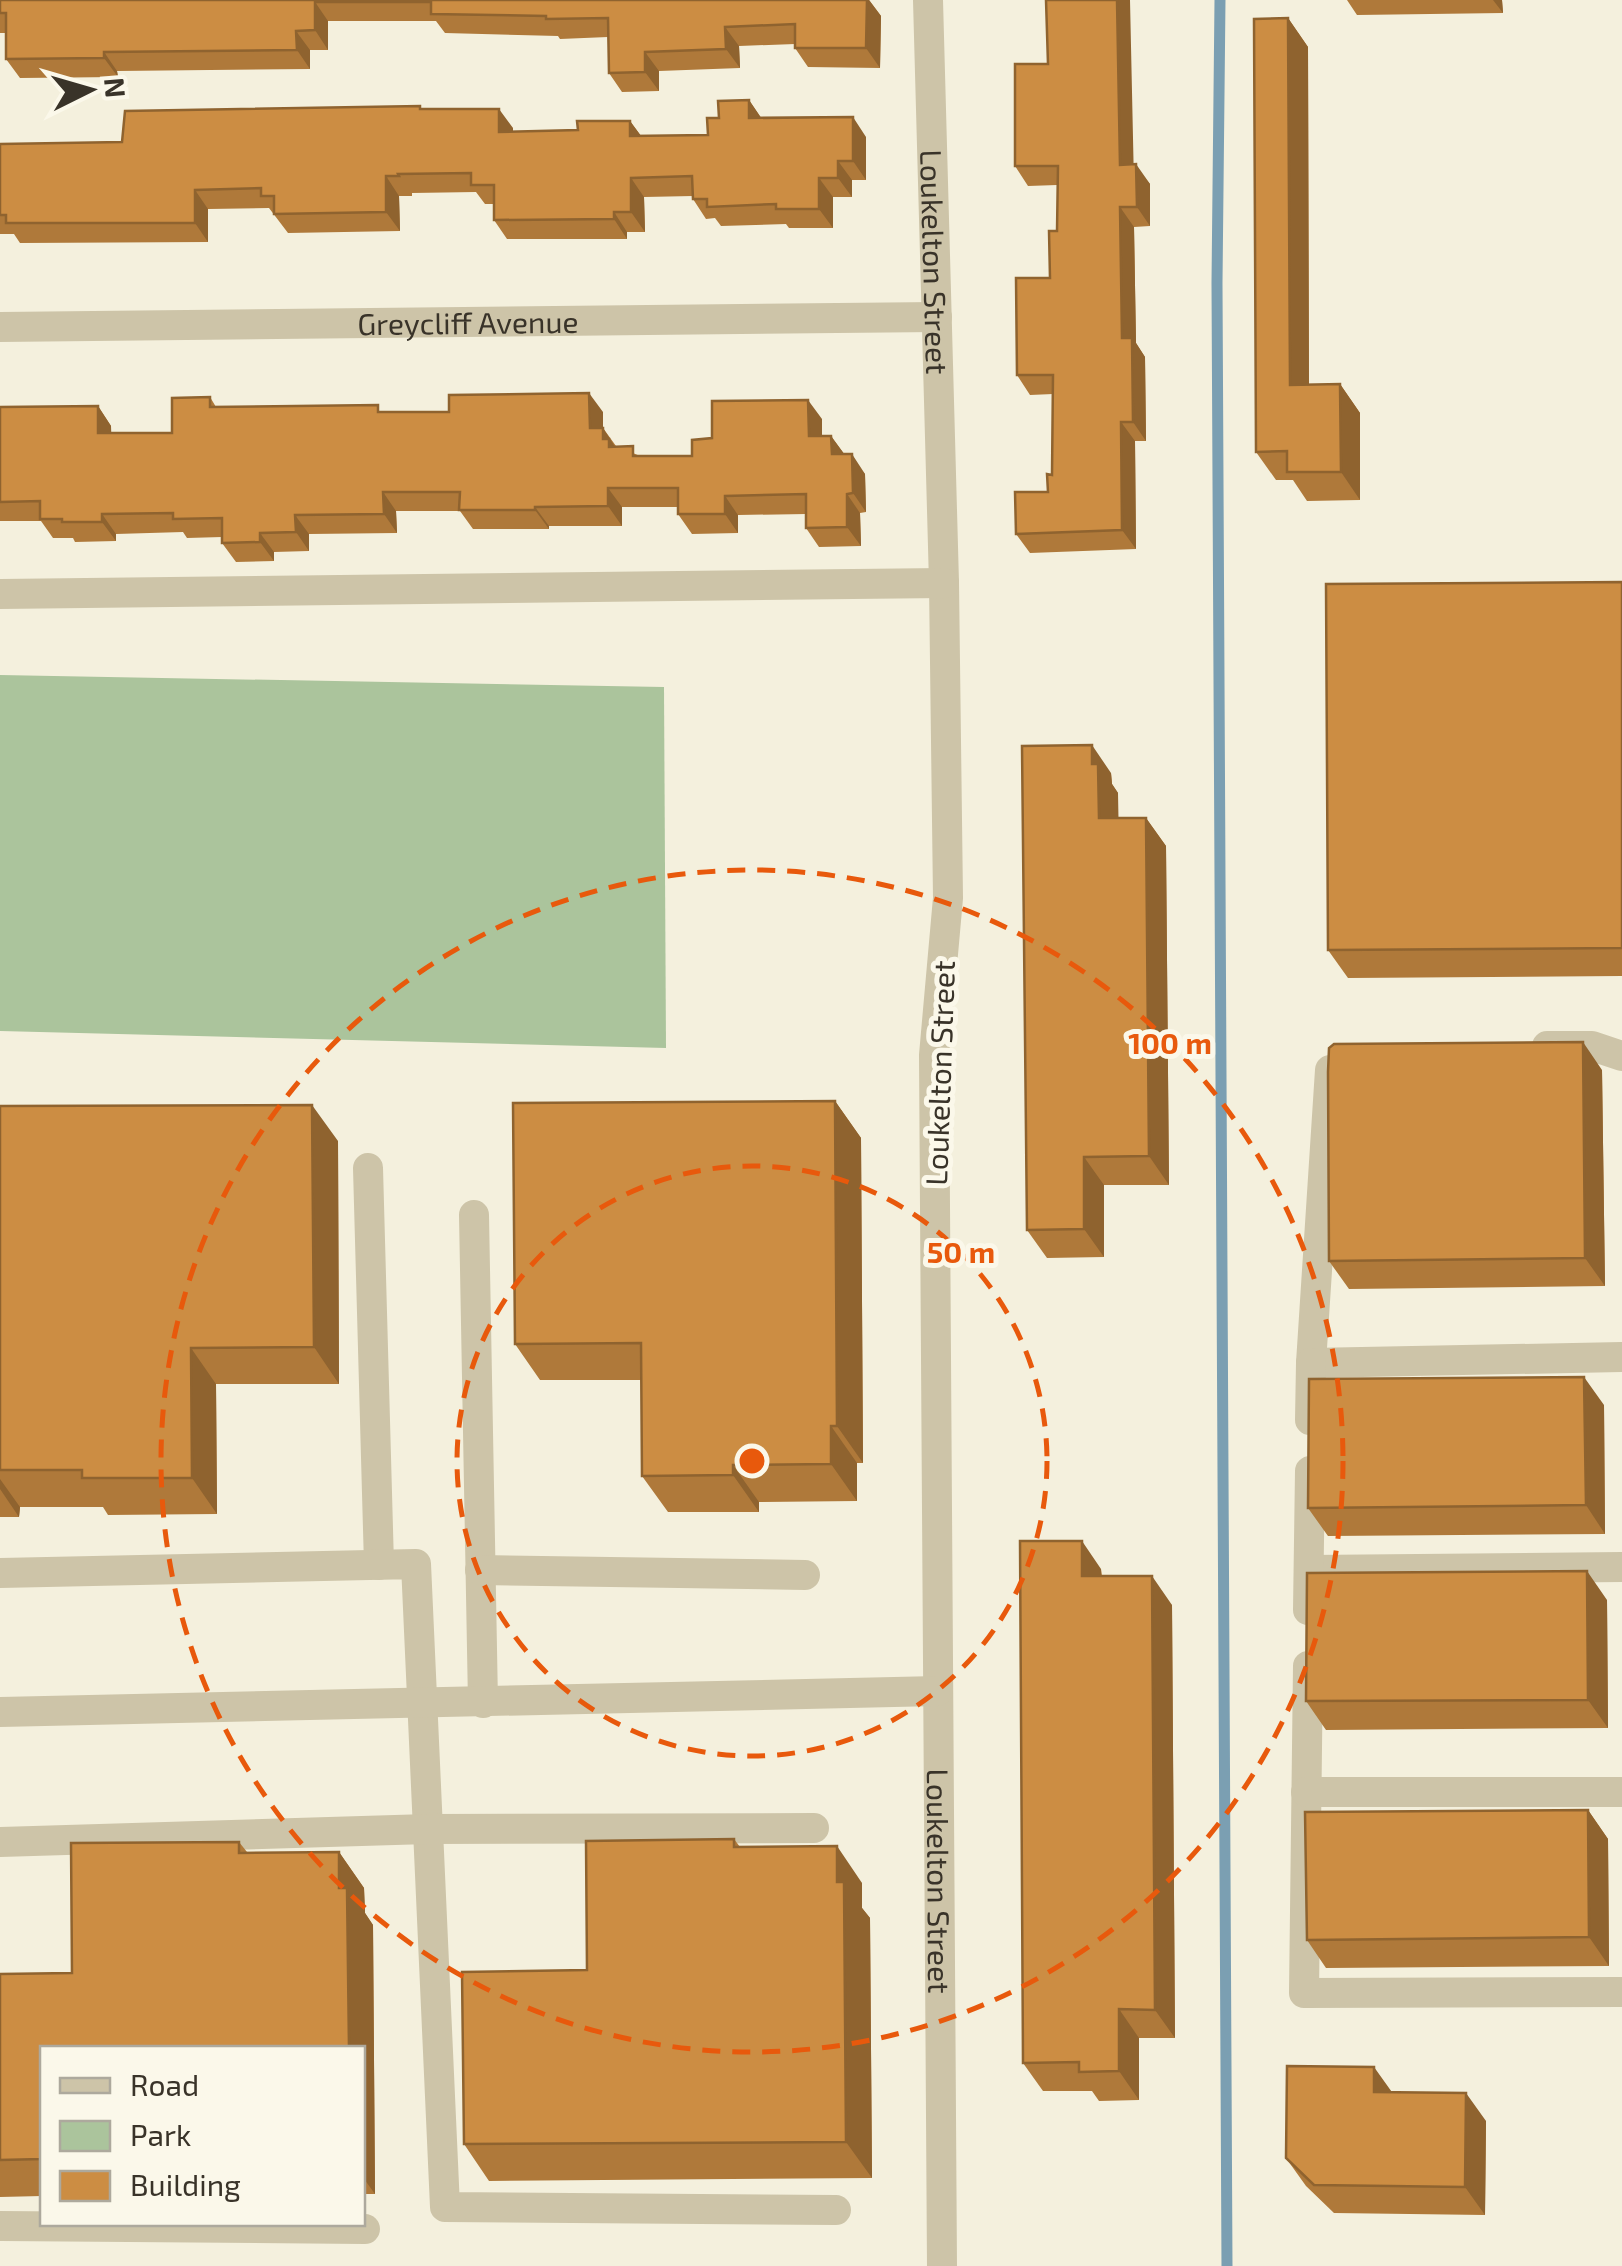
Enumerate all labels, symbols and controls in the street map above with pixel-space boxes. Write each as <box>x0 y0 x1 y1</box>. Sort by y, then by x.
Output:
north arrow <box>40 40 140 140</box>
text: N <box>98 76 134 99</box>
street label: Loukelton Street <box>914 149 956 375</box>
street label: Greycliff Avenue <box>357 303 579 341</box>
street label: Loukelton Street <box>917 960 961 1186</box>
text: 100 m <box>1128 1024 1212 1060</box>
text: 50 m <box>927 1233 995 1269</box>
centre of rings <box>734 1443 770 1479</box>
street label: Loukelton Street <box>921 1768 958 1994</box>
legend <box>40 2046 365 2226</box>
text: Road <box>130 2066 199 2102</box>
text: Park <box>130 2116 191 2152</box>
text: Building <box>130 2166 241 2202</box>

